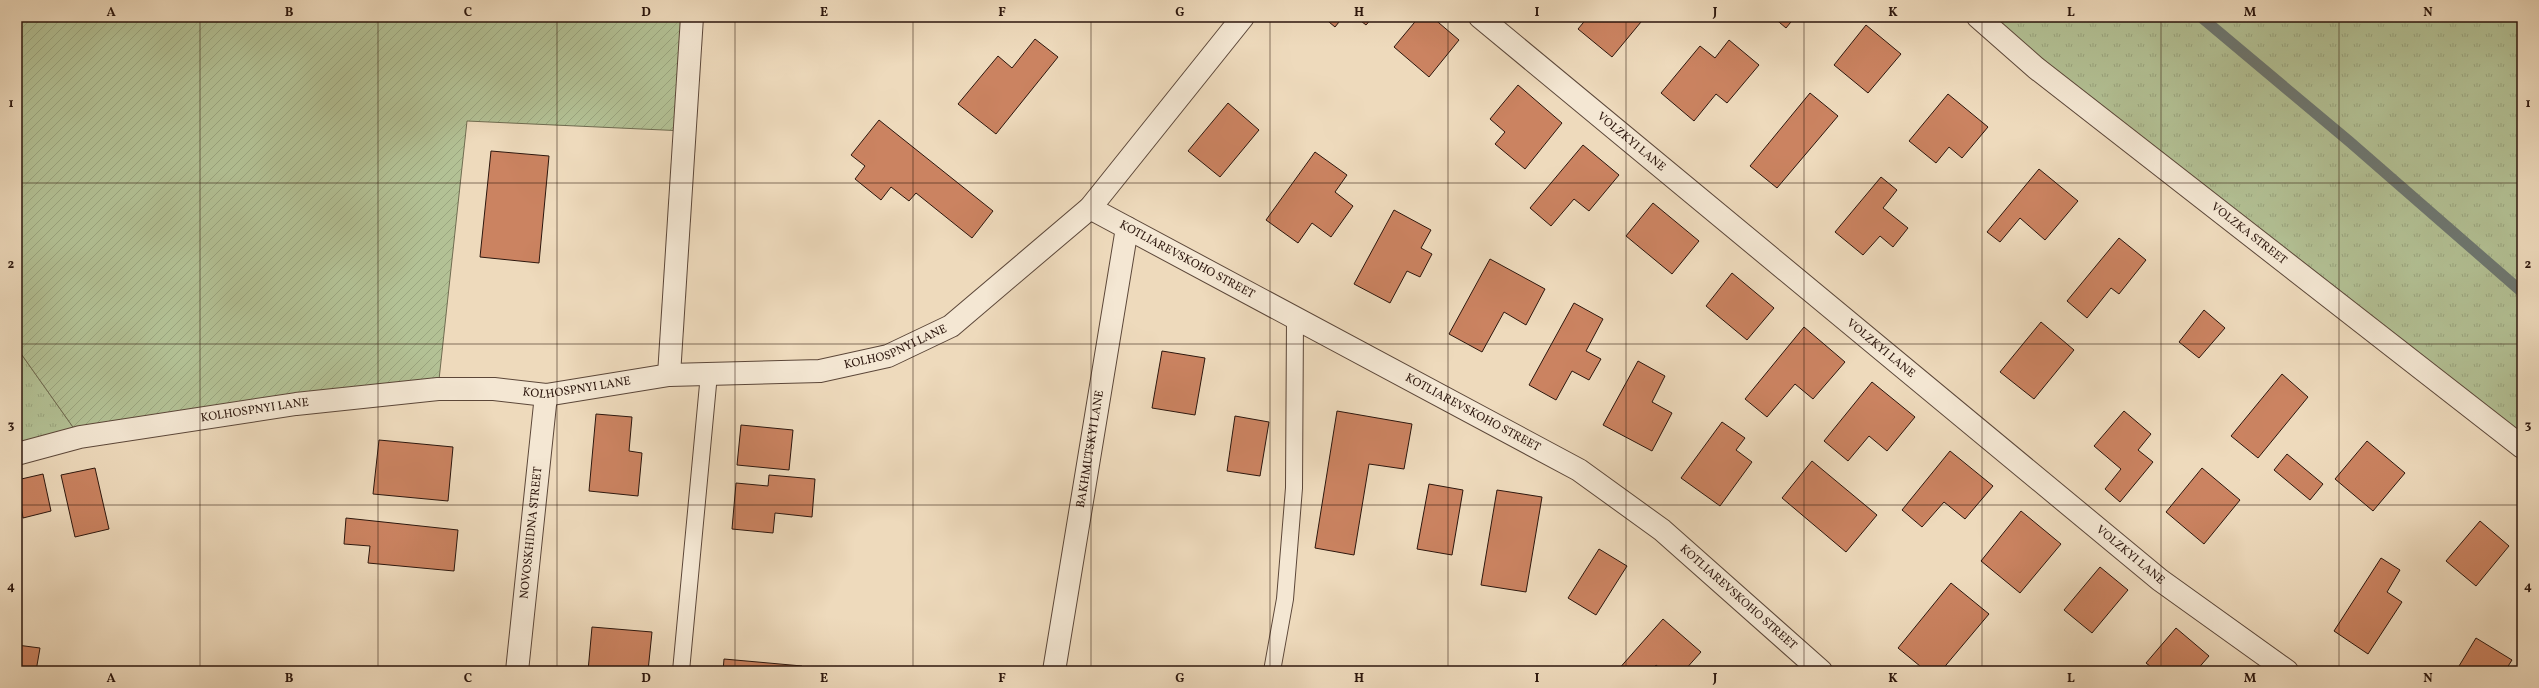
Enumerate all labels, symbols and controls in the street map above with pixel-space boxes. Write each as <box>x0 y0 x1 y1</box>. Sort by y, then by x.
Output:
text: A <box>106 4 116 22</box>
text: B <box>285 4 294 22</box>
text: C <box>464 4 472 22</box>
text: D <box>641 4 651 22</box>
text: E <box>820 4 828 22</box>
text: F <box>998 4 1006 22</box>
text: G <box>1175 4 1185 22</box>
text: H <box>1354 4 1364 22</box>
text: I <box>1535 4 1540 22</box>
text: J <box>1712 4 1718 22</box>
text: K <box>1888 4 1898 22</box>
text: L <box>2067 4 2075 22</box>
text: M <box>2244 4 2257 22</box>
text: N <box>2423 4 2433 22</box>
text: 1 <box>8 95 14 113</box>
text: 1 <box>2525 95 2531 113</box>
street label: VOLZKYI LANE <box>1593 109 1669 175</box>
street label: VOLZKA STREET <box>2207 199 2290 269</box>
street label: KOTLIAREVSKOHO STREET <box>1116 217 1257 303</box>
text: 2 <box>8 256 15 274</box>
text: 2 <box>2525 256 2532 274</box>
street label: VOLZKYI LANE <box>1843 315 1918 382</box>
street label: KOLHOSPNYI LANE <box>843 321 950 373</box>
street label: KOTLIAREVSKOHO STREET <box>1402 370 1543 456</box>
street label: KOLHOSPNYI LANE <box>522 373 632 403</box>
street label: BAKHMUTSKYI LANE <box>1073 389 1108 509</box>
street label: KOLHOSPNYI LANE <box>200 395 310 426</box>
text: 3 <box>8 417 15 435</box>
text: 3 <box>2525 417 2532 435</box>
street label: NOVOSKHIDNA STREET <box>517 466 546 600</box>
street label: VOLZKYI LANE <box>2092 522 2168 588</box>
street label: KOTLIAREVSKOHO STREET <box>1676 541 1800 654</box>
text: 4 <box>7 578 15 596</box>
text: 4 <box>2524 578 2532 596</box>
text: A <box>106 670 116 688</box>
text: B <box>285 670 294 688</box>
text: C <box>464 670 472 688</box>
text: D <box>641 670 651 688</box>
text: E <box>820 670 828 688</box>
text: F <box>998 670 1006 688</box>
text: G <box>1175 670 1185 688</box>
text: H <box>1354 670 1364 688</box>
text: I <box>1535 670 1540 688</box>
text: J <box>1712 670 1718 688</box>
text: K <box>1888 670 1898 688</box>
text: L <box>2067 670 2075 688</box>
text: M <box>2244 670 2257 688</box>
text: N <box>2423 670 2433 688</box>

